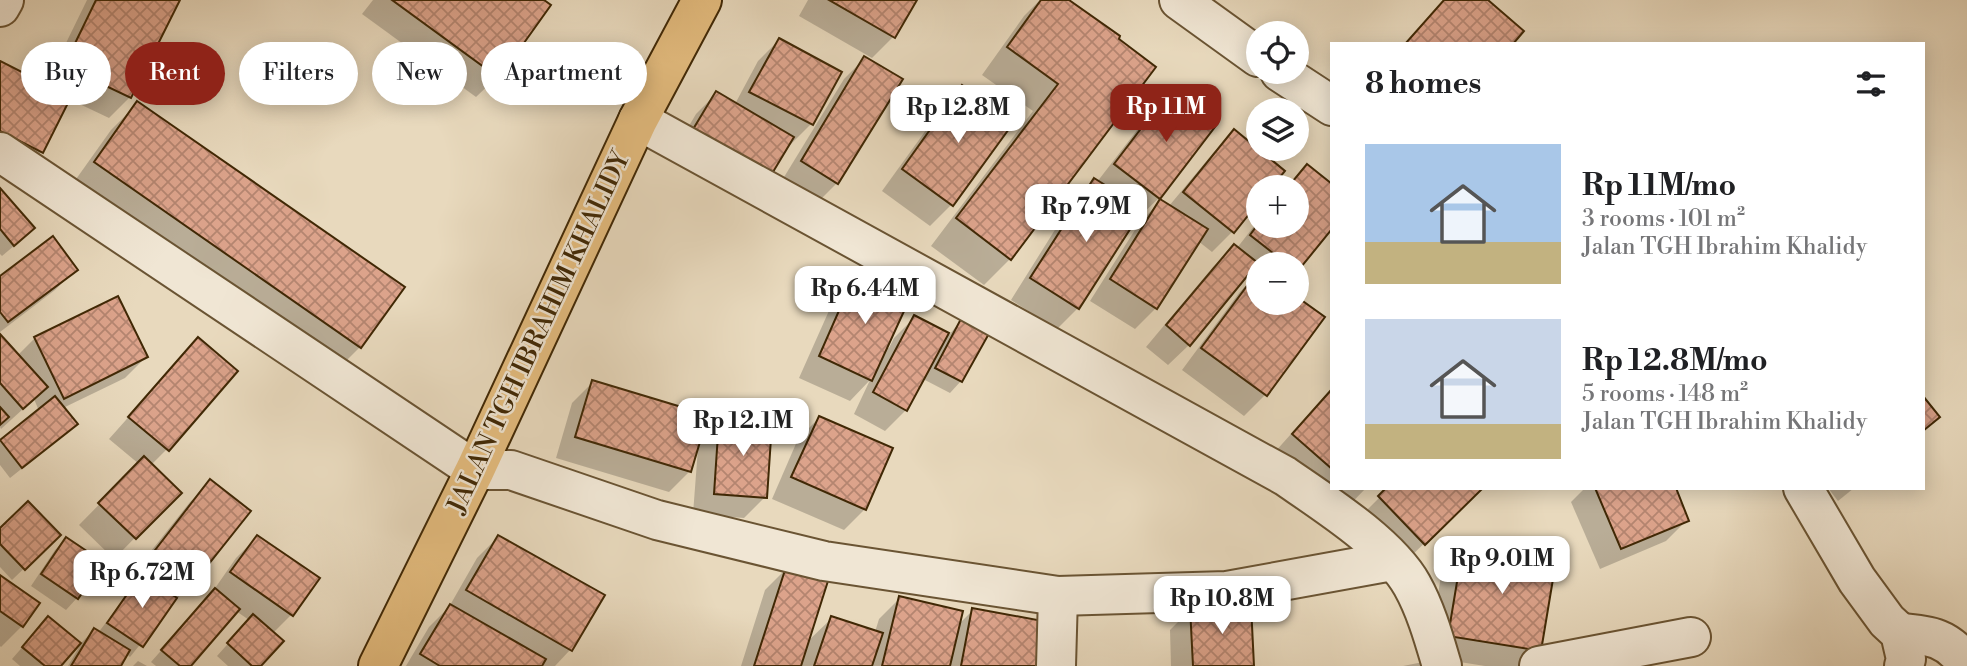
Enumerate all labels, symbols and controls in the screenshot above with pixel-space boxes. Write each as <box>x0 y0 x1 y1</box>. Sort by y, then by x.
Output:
map controls <box>1246 21 1309 315</box>
button: locate <box>1246 21 1309 84</box>
chip: Buy <box>21 42 111 105</box>
chip: Rent <box>125 42 225 105</box>
chip: Filters <box>239 42 358 105</box>
chip: New <box>372 42 467 105</box>
chip: Apartment <box>481 42 647 105</box>
text: 8 homes <box>1365 65 1481 103</box>
icon: filters <box>1852 65 1890 103</box>
pin: Rp 11M <box>1109 85 1223 144</box>
pin: Rp 12.8M <box>886 86 1030 145</box>
text: Rp 11M <box>1126 93 1206 121</box>
text: Rp 12.8M <box>906 94 1010 122</box>
button: layers <box>1246 98 1309 161</box>
street label: JALAN TGH IBRAHIM KHALIDY <box>440 144 638 520</box>
text: Rp 11M/mo <box>1582 167 1736 205</box>
icon: home <box>1421 172 1505 256</box>
button: + <box>1246 175 1309 238</box>
pin: Rp 7.9M <box>1021 184 1151 244</box>
text: Rp 7.9M <box>1041 193 1131 221</box>
text: 3 rooms · 101 m² <box>1582 205 1745 233</box>
text: Jalan TGH Ibrahim Khalidy <box>1582 233 1867 261</box>
button: − <box>1246 252 1309 315</box>
pin: Rp 6.44M <box>793 266 937 326</box>
text: Rp 6.44M <box>811 275 919 303</box>
text: Rp 12.8M/mo <box>1582 342 1768 380</box>
icon: home <box>1421 347 1505 431</box>
text: 5 rooms · 148 m² <box>1582 380 1748 408</box>
pin: Rp 12.1M <box>671 398 815 458</box>
text: Rp 12.1M <box>693 407 793 435</box>
text: Jalan TGH Ibrahim Khalidy <box>1582 408 1867 436</box>
pin: Rp 9.01M <box>1430 536 1574 596</box>
text: Rp 9.01M <box>1450 545 1554 573</box>
pin: Rp 6.72M <box>70 550 214 610</box>
text: Rp 6.72M <box>90 559 195 587</box>
pin: Rp 10.8M <box>1150 576 1294 636</box>
text: Rp 10.8M <box>1170 585 1274 613</box>

